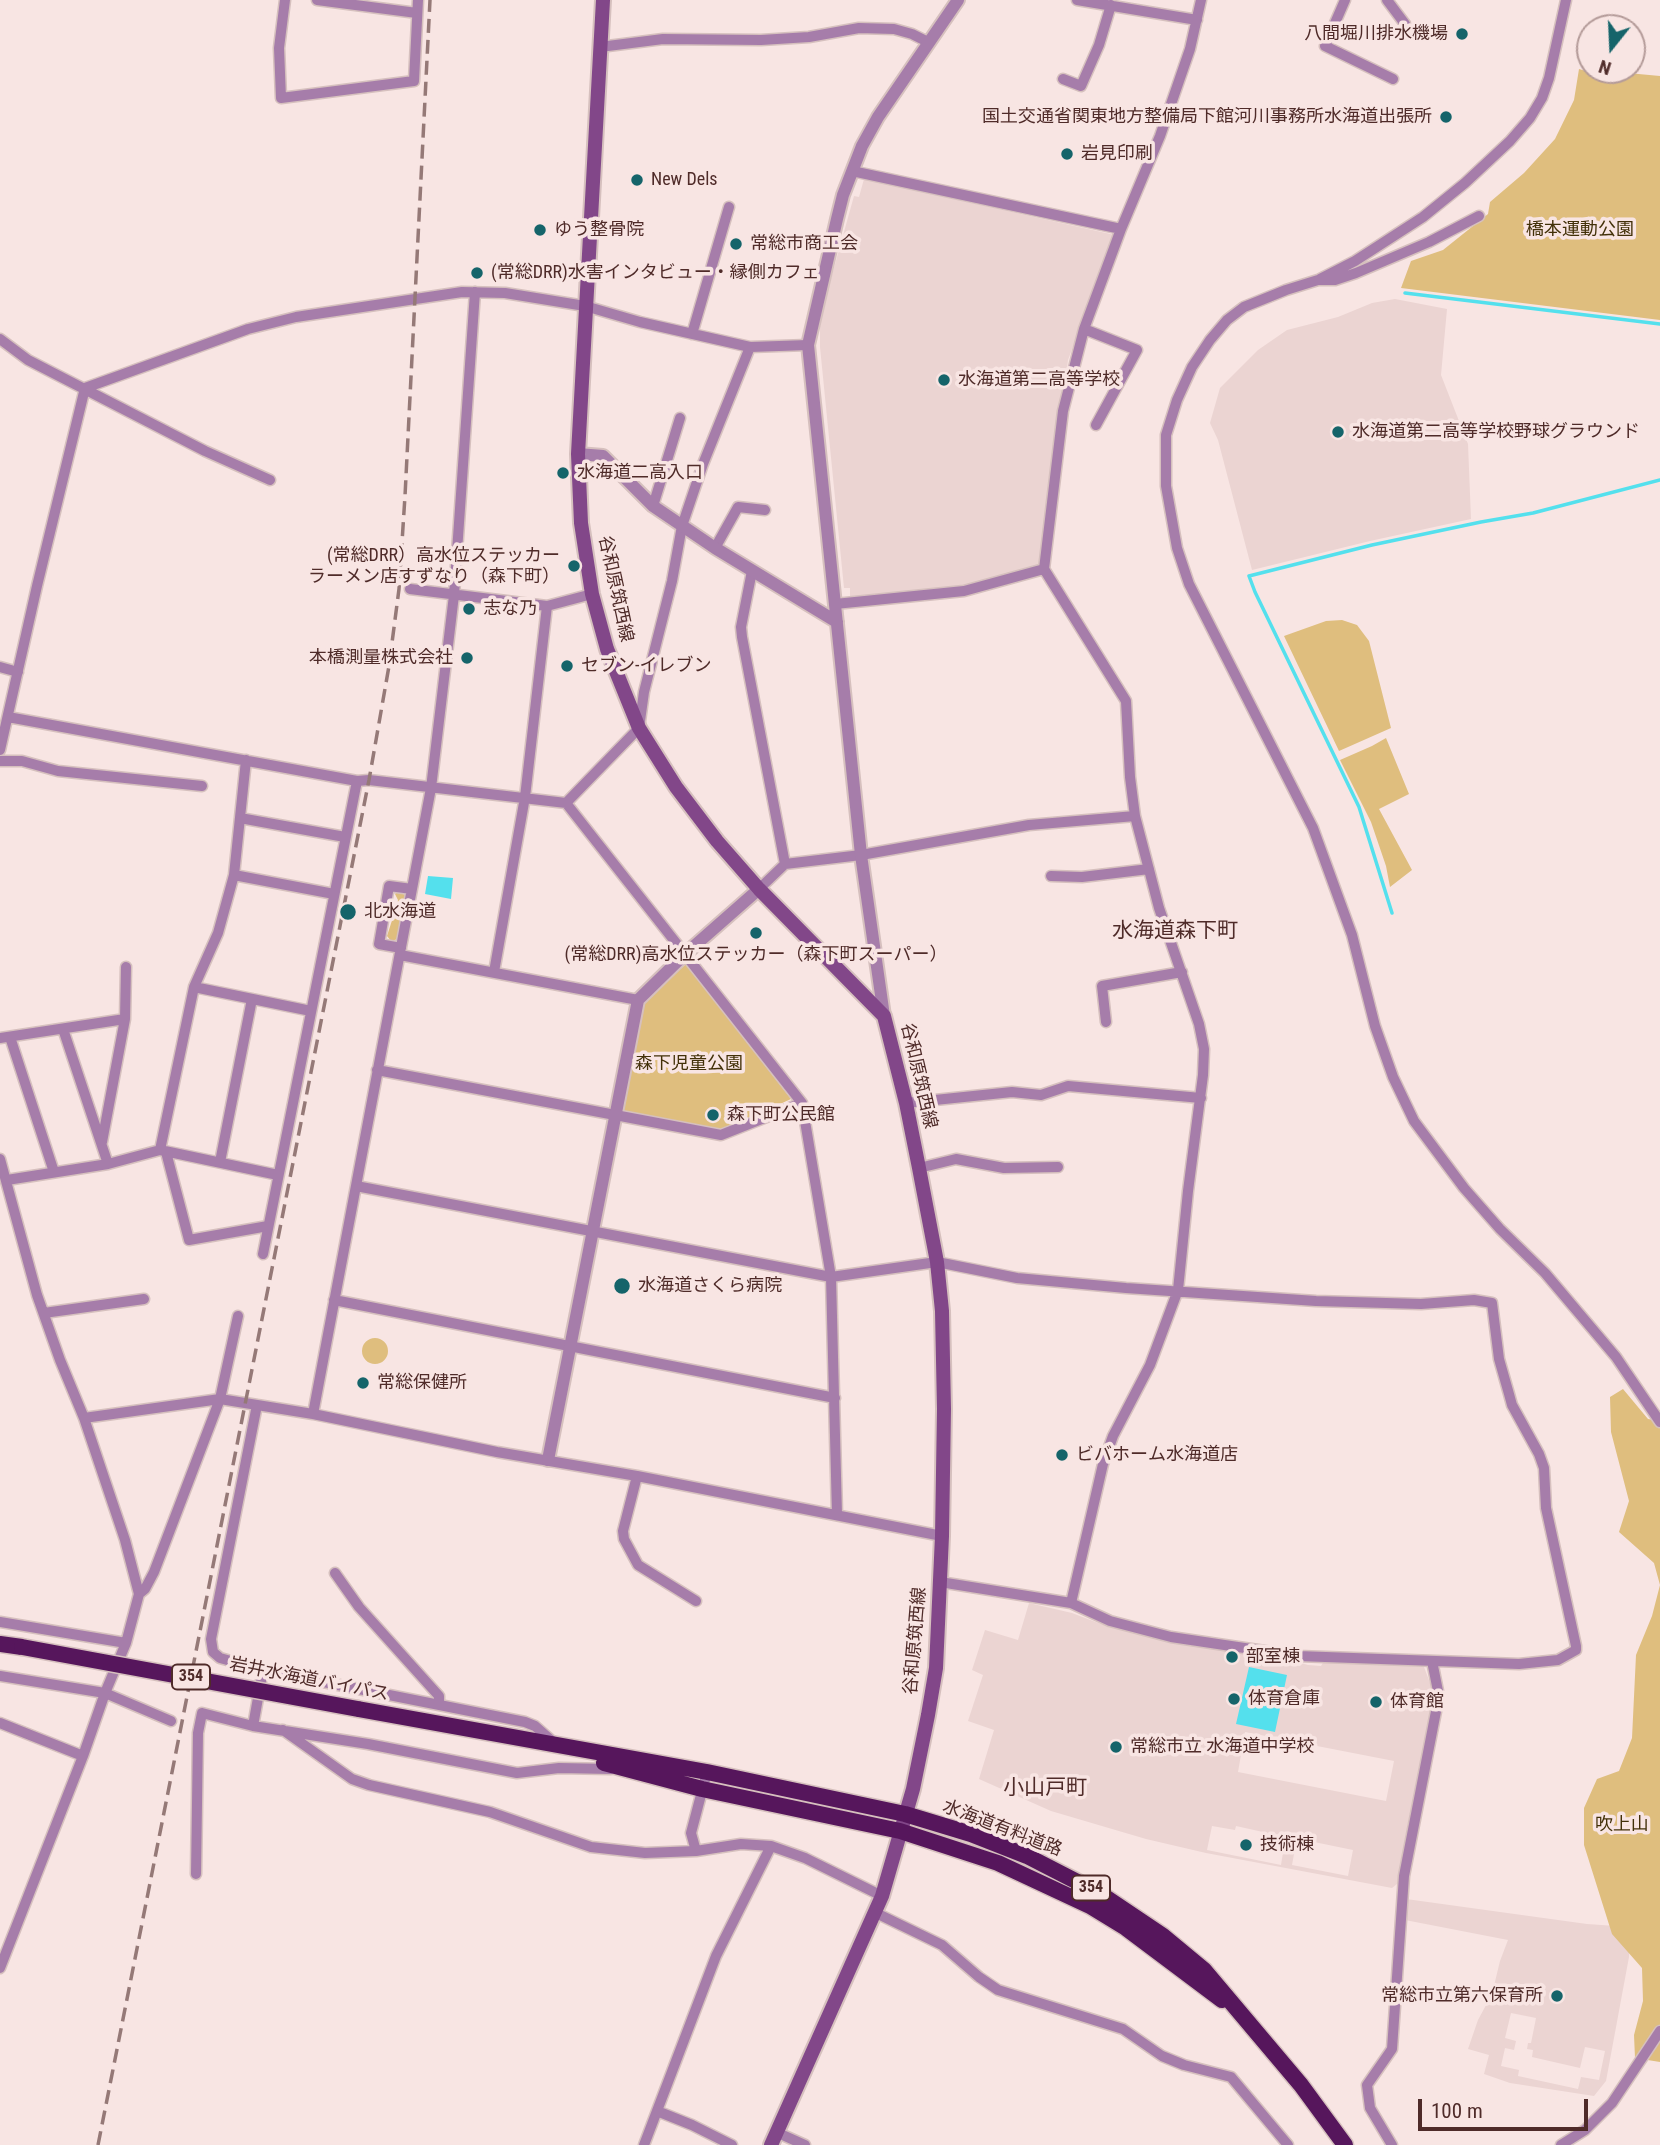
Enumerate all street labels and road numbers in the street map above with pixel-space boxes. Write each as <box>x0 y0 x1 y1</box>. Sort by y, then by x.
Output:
street label: 谷和原筑西線 <box>593 534 637 644</box>
street label: 谷和原筑西線 <box>895 1021 941 1131</box>
street label: 谷和原筑西線 <box>901 1586 931 1696</box>
street label: 岩井水海道バイパス <box>227 1654 391 1706</box>
road number: 354 <box>172 1665 210 1690</box>
street label: 水海道有料道路 <box>939 1796 1065 1862</box>
road number: 354 <box>1072 1876 1110 1900</box>

